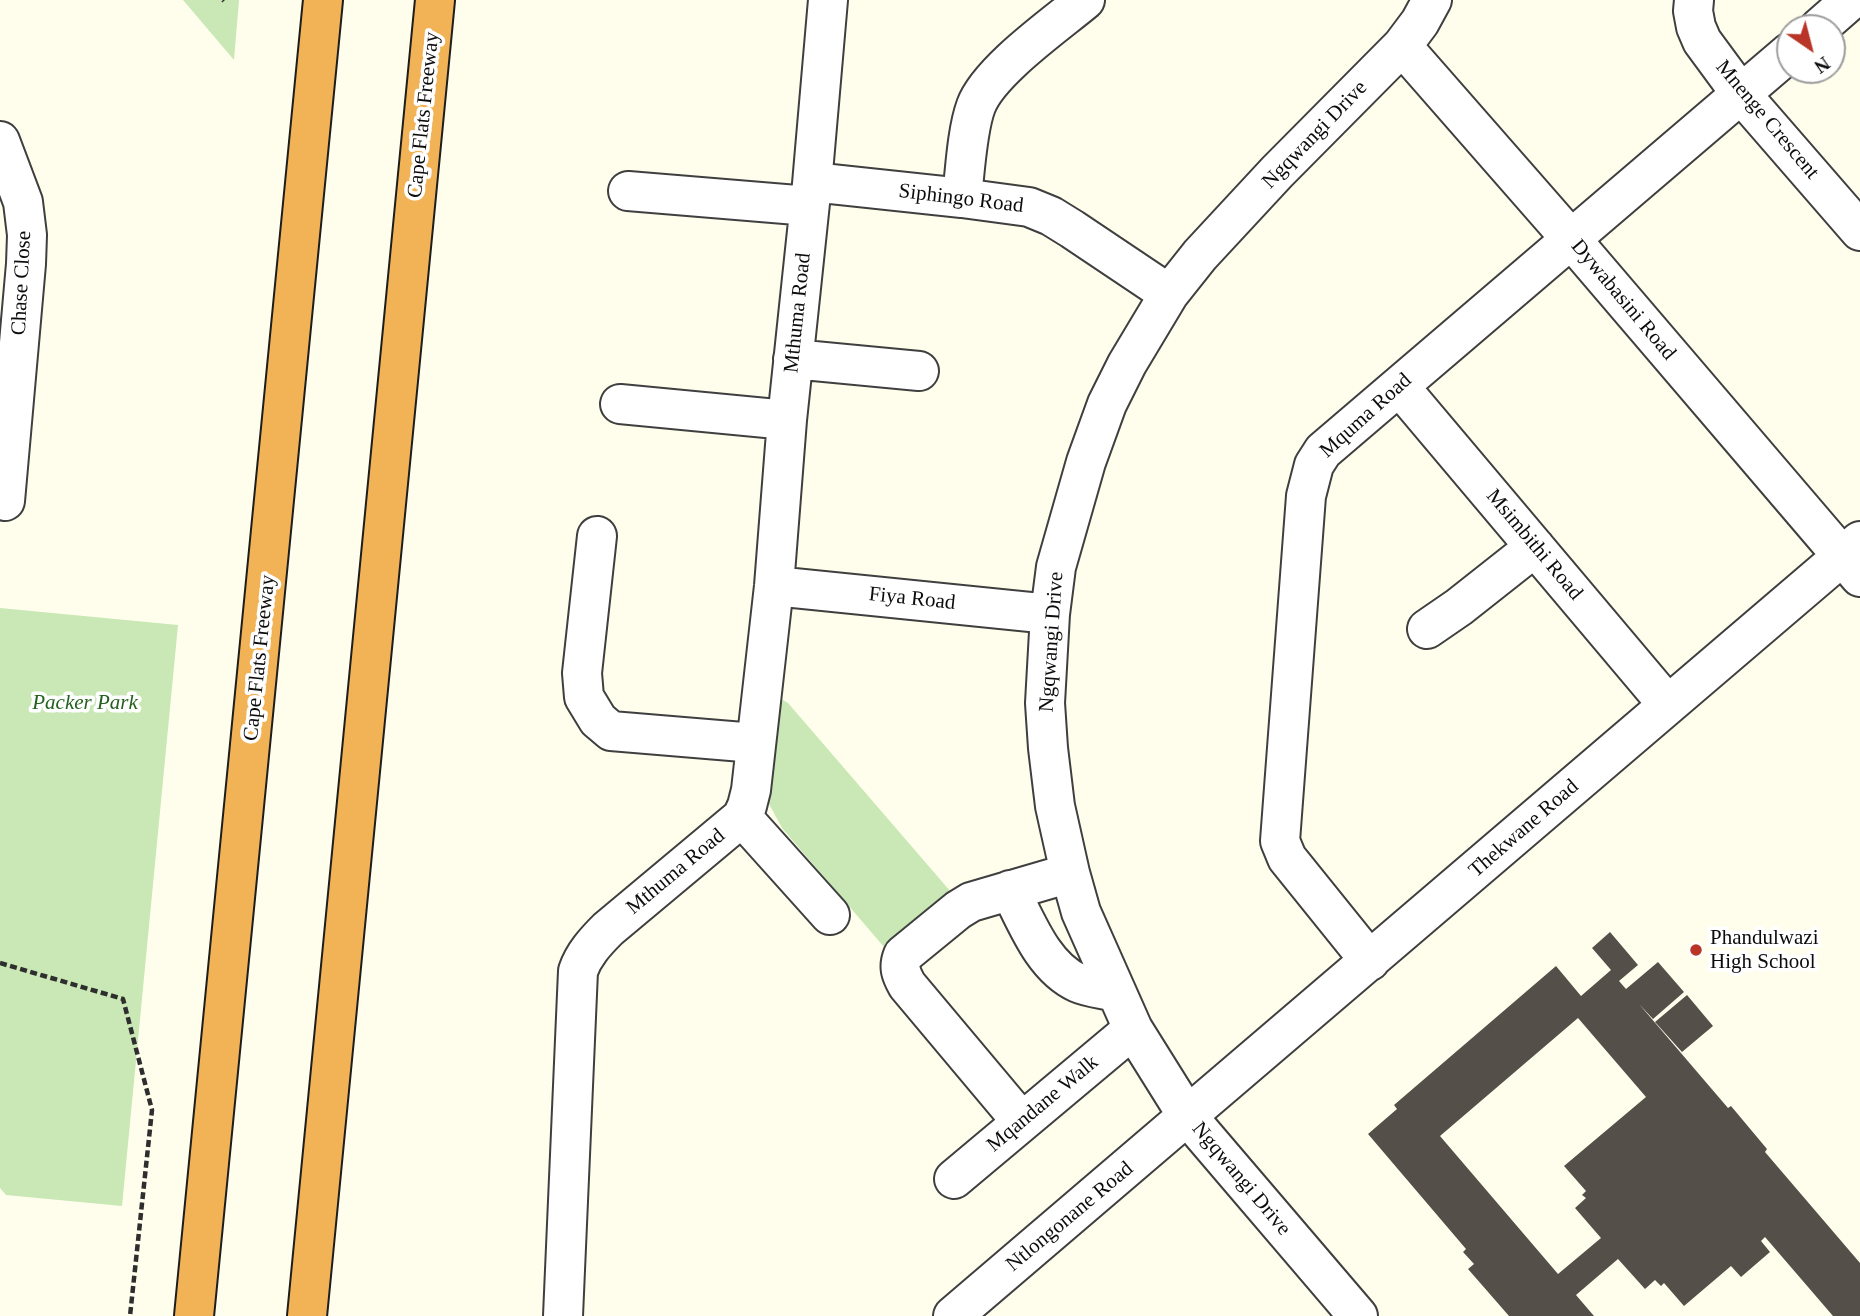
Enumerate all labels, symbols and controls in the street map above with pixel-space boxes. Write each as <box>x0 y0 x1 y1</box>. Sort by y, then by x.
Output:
north arrow <box>1776 14 1846 84</box>
street label: Cape Flats Freeway <box>403 31 445 199</box>
text: N <box>1811 52 1834 78</box>
street label: Mnenge Crescent <box>1710 55 1824 185</box>
street label: Ngqwangi Drive <box>1257 76 1373 194</box>
street label: Siphingo Road <box>897 179 1025 219</box>
street label: Chase Close <box>7 230 37 336</box>
street label: Dywabasini Road <box>1565 234 1681 366</box>
street label: Mthuma Road <box>779 252 817 374</box>
street label: Mquma Road <box>1315 368 1417 464</box>
street label: Msimbithi Road <box>1480 484 1588 606</box>
street label: Ngqwangi Drive <box>1035 571 1069 713</box>
street label: Cape Flats Freeway <box>239 574 281 742</box>
street label: Fiya Road <box>867 582 957 616</box>
park label: Packer Park <box>32 690 138 716</box>
street label: Thekwane Road <box>1464 775 1584 883</box>
street label: Mthuma Road <box>622 824 730 920</box>
place label: Phandulwazi High School <box>1710 925 1818 975</box>
marker: Phandulwazi High School <box>1688 942 1704 958</box>
street label: Mqandane Walk <box>982 1050 1104 1158</box>
street label: Ngqwangi Drive <box>1186 1117 1296 1241</box>
street label: Ntlongonane Road <box>1001 1157 1139 1277</box>

